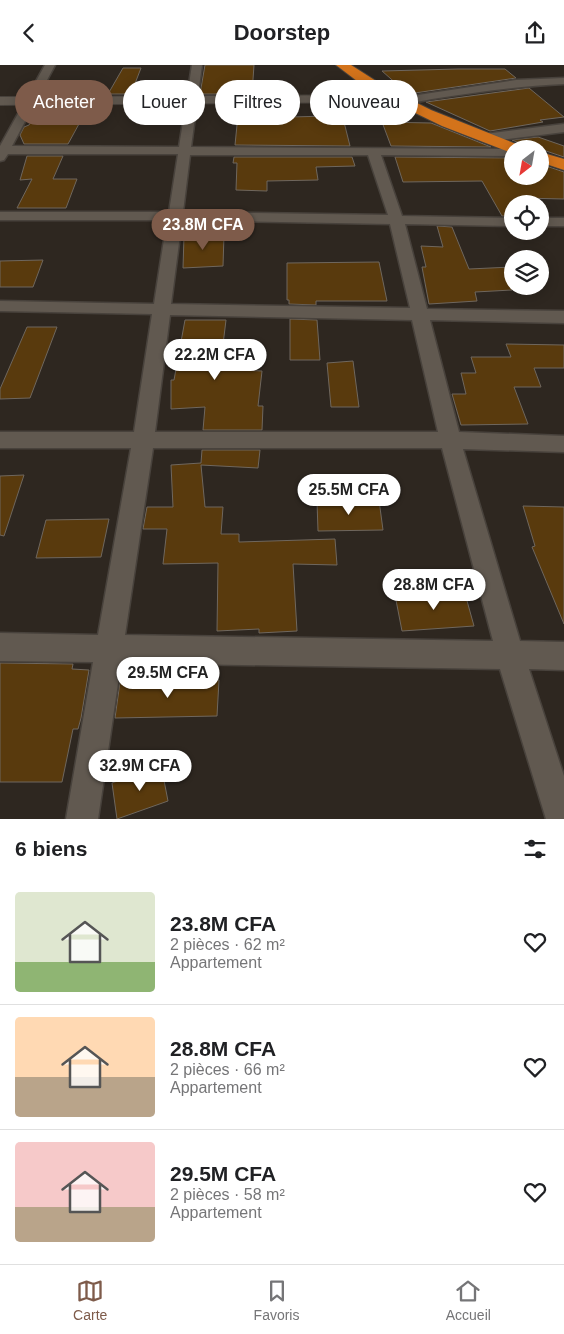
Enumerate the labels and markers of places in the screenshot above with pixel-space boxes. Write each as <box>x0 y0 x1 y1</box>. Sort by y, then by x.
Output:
pin: 23.8M CFA <box>146 209 260 251</box>
pin: 22.2M CFA <box>158 339 272 381</box>
pin: 25.5M CFA <box>292 473 406 516</box>
pin: 28.8M CFA <box>377 569 491 611</box>
pin: 29.5M CFA <box>111 657 225 699</box>
pin: 32.9M CFA <box>83 749 197 792</box>

